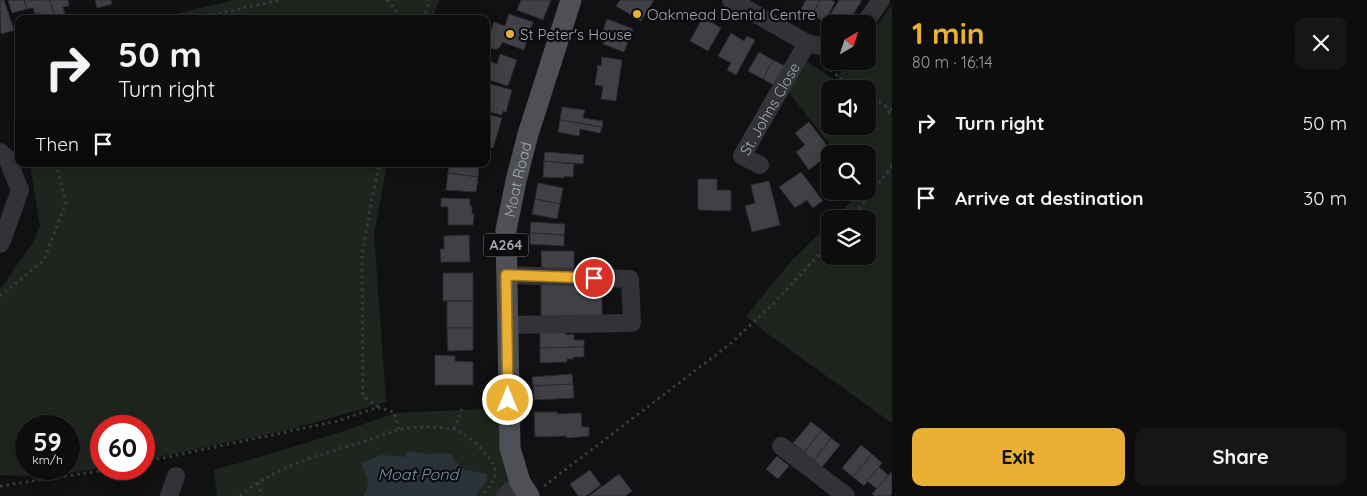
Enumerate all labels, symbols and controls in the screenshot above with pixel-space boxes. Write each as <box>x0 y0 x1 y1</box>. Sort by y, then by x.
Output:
place label: Oakmead Dental Centre <box>647 5 816 24</box>
marker: Oakmead Dental Centre <box>631 8 643 20</box>
text: 1 min <box>912 14 985 52</box>
north arrow <box>821 15 876 70</box>
map controls <box>821 15 876 265</box>
button: close <box>1295 17 1347 69</box>
place label: St Peter's House <box>520 25 632 44</box>
marker: St Peter's House <box>504 28 516 40</box>
text: 50 m <box>118 32 202 76</box>
icon: right <box>35 35 100 100</box>
text: 80 m · 16:14 <box>912 52 993 72</box>
street label: St. Johns Close <box>735 59 804 158</box>
text: Turn right <box>118 75 215 103</box>
button: sound <box>821 80 876 135</box>
icon: right <box>912 109 940 137</box>
text: Turn right <box>955 111 1044 135</box>
text: 50 m <box>1303 111 1347 135</box>
icon: arrive <box>89 130 117 158</box>
text: Then <box>35 132 79 156</box>
street label: Moat Road <box>499 140 535 219</box>
button: search <box>821 145 876 200</box>
icon: arrive <box>912 184 940 212</box>
text: Arrive at destination <box>955 186 1144 210</box>
text: 30 m <box>1303 186 1347 210</box>
button: layers <box>821 210 876 265</box>
road number: A264 <box>484 234 528 256</box>
pin <box>573 257 615 299</box>
icon: arrive <box>580 264 608 292</box>
position arrow <box>481 373 533 425</box>
speed limit sign: 60 <box>90 415 155 480</box>
text: 59 <box>33 426 62 457</box>
button: Exit <box>912 428 1125 486</box>
button: Share <box>1135 428 1347 486</box>
text: km/h <box>32 452 63 467</box>
water label: Moat Pond <box>378 464 460 484</box>

